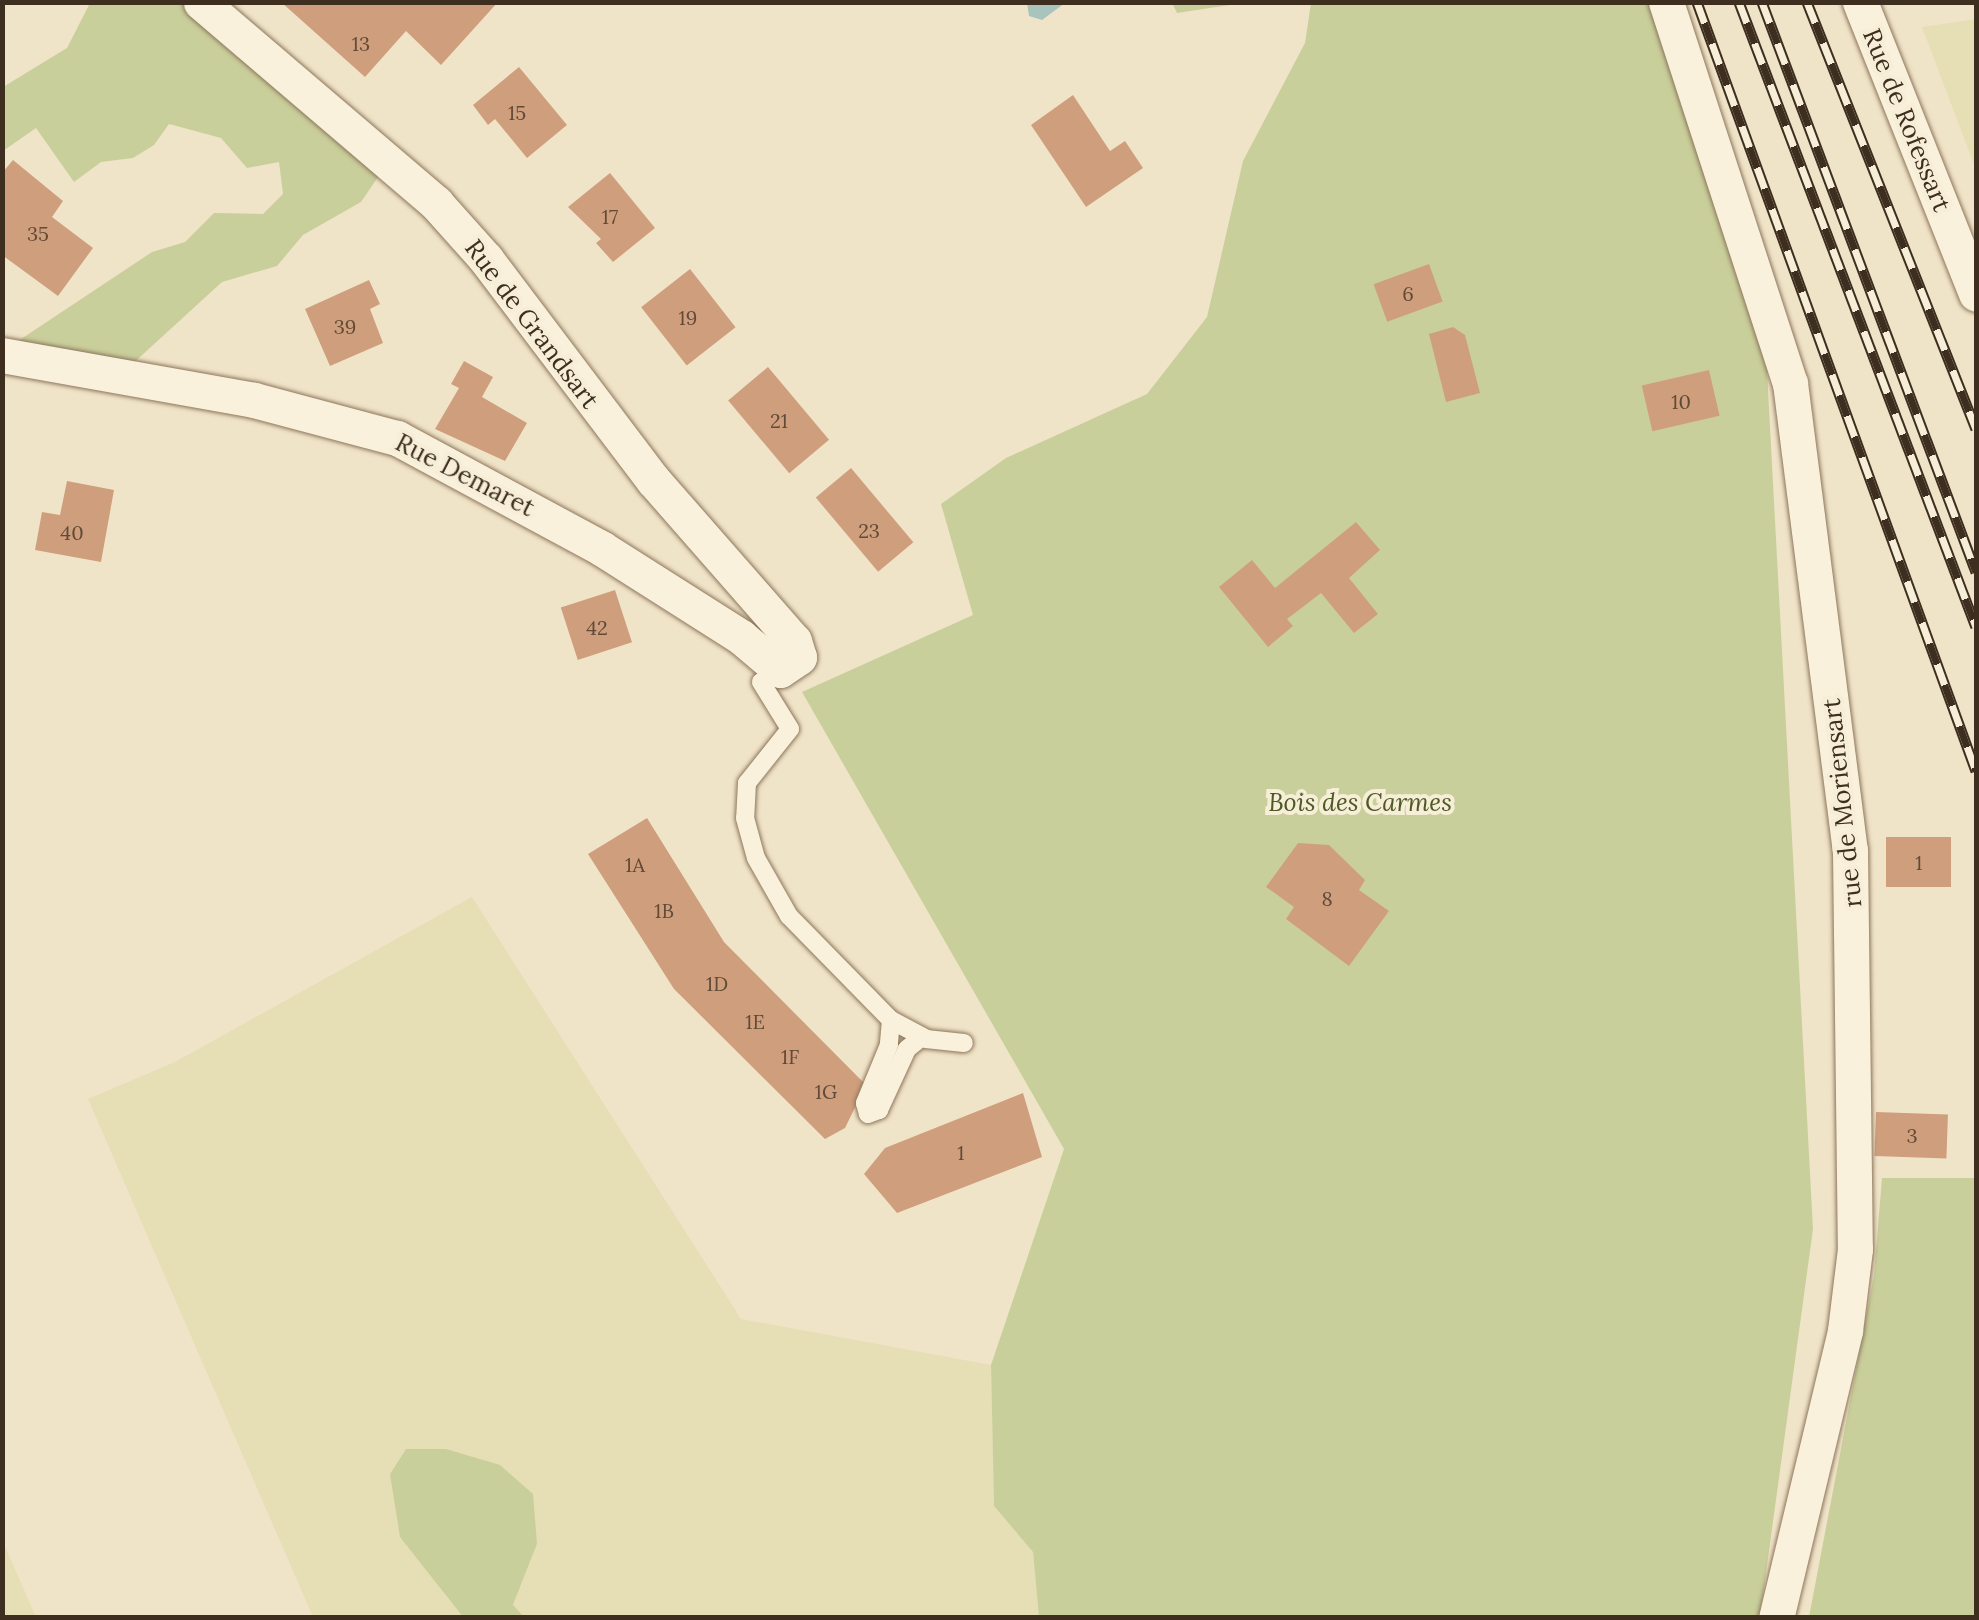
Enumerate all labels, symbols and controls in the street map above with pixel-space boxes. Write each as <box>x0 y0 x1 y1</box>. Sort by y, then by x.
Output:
street label: Rue de Rofessart <box>1857 24 1957 216</box>
house number: 13 <box>352 31 370 55</box>
house number: 15 <box>508 100 526 124</box>
house number: 17 <box>602 204 618 228</box>
house number: 35 <box>27 221 49 245</box>
street label: Rue de Grandsart <box>459 234 605 414</box>
house number: 6 <box>1402 281 1414 305</box>
house number: 19 <box>679 305 697 329</box>
house number: 39 <box>334 314 356 338</box>
house number: 10 <box>1671 389 1691 413</box>
house number: 21 <box>770 408 788 432</box>
street label: Rue Demaret <box>391 427 539 523</box>
house number: 23 <box>858 518 880 542</box>
house number: 40 <box>60 520 84 544</box>
house number: 42 <box>586 615 608 639</box>
street label: rue de Moriensart <box>1816 697 1868 909</box>
park label: Bois des Carmes <box>1268 787 1452 817</box>
house number: 1 <box>1915 850 1923 874</box>
house number: 1A <box>625 852 645 876</box>
house number: 8 <box>1321 886 1333 910</box>
house number: 1B <box>654 898 674 922</box>
house number: 1D <box>706 971 728 995</box>
house number: 1E <box>745 1009 765 1033</box>
house number: 1F <box>781 1044 799 1068</box>
house number: 1G <box>815 1079 837 1103</box>
house number: 3 <box>1906 1123 1918 1147</box>
house number: 1 <box>957 1140 965 1164</box>

